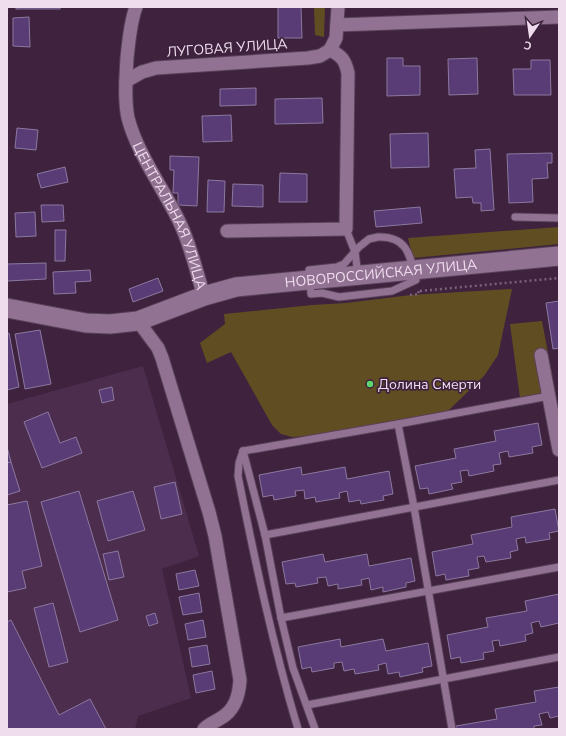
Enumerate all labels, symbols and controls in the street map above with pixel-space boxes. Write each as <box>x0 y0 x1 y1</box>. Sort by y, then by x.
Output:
north arrow <box>510 16 550 56</box>
street label: ЛУГОВАЯ УЛИЦА <box>166 34 288 62</box>
text: С <box>522 37 533 53</box>
street label: ЦЕНТРАЛЬНАЯ УЛИЦА <box>128 139 211 292</box>
street label: НОВОРОССИЙСКАЯ УЛИЦА <box>284 254 478 292</box>
place label: Долина Смерти <box>378 375 481 394</box>
marker: Долина Смерти <box>365 379 375 389</box>

